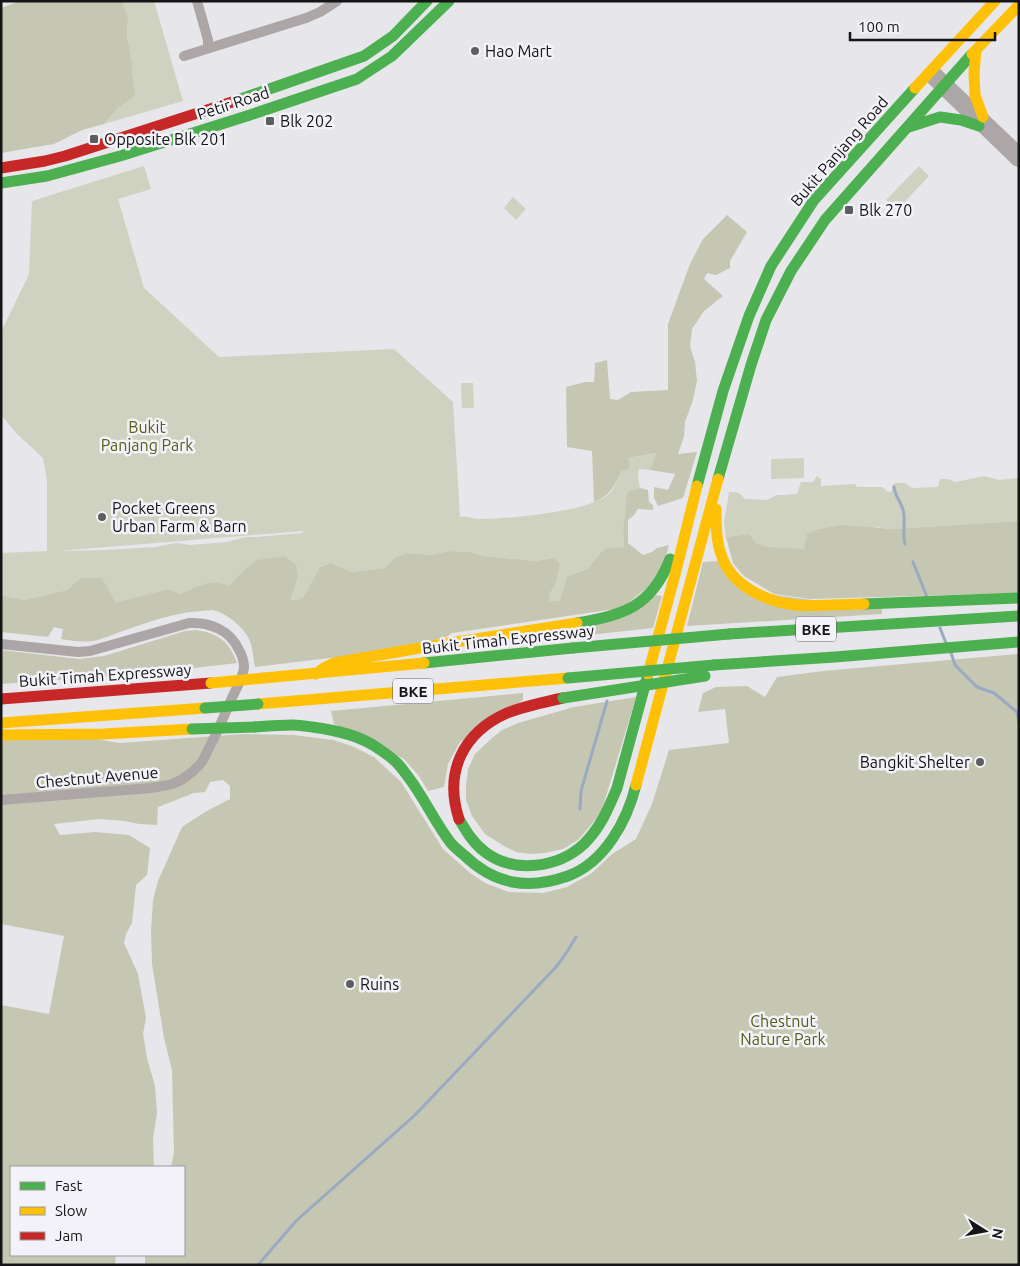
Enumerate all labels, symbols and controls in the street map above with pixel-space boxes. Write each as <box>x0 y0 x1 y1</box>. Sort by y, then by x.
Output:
scale bar <box>850 10 995 42</box>
text: 100 m <box>858 18 900 35</box>
place label: Hao Mart <box>485 42 553 60</box>
marker: Hao Mart <box>469 45 481 57</box>
street label: Petir Road <box>195 83 271 123</box>
street label: Bukit Panjang Road <box>787 93 891 209</box>
place label: Blk 202 <box>280 112 333 130</box>
marker: Blk 202 <box>264 115 276 127</box>
place label: Opposite Blk 201 <box>104 130 227 148</box>
marker: Opposite Blk 201 <box>88 133 100 145</box>
place label: Blk 270 <box>859 201 912 219</box>
marker: Blk 270 <box>843 204 855 216</box>
park label: Bukit Panjang Park <box>101 418 193 454</box>
place label: Pocket Greens Urban Farm & Barn <box>112 499 247 535</box>
marker: Pocket Greens Urban Farm & Barn <box>96 511 108 523</box>
road number: BKE <box>796 616 836 642</box>
street label: Bukit Timah Expressway <box>421 621 595 657</box>
street label: Bukit Timah Expressway <box>18 660 192 690</box>
road number: BKE <box>393 678 433 704</box>
place label: Bangkit Shelter <box>860 753 970 771</box>
marker: Bangkit Shelter <box>974 756 986 768</box>
street label: Chestnut Avenue <box>35 763 159 791</box>
place label: Ruins <box>360 975 399 993</box>
marker: Ruins <box>344 978 356 990</box>
park label: Chestnut Nature Park <box>740 1012 826 1048</box>
legend <box>10 1166 185 1256</box>
text: Fast <box>55 1177 83 1194</box>
text: Slow <box>55 1202 88 1219</box>
north arrow <box>960 1206 1010 1256</box>
text: Jam <box>55 1227 83 1244</box>
text: N <box>989 1227 1007 1240</box>

